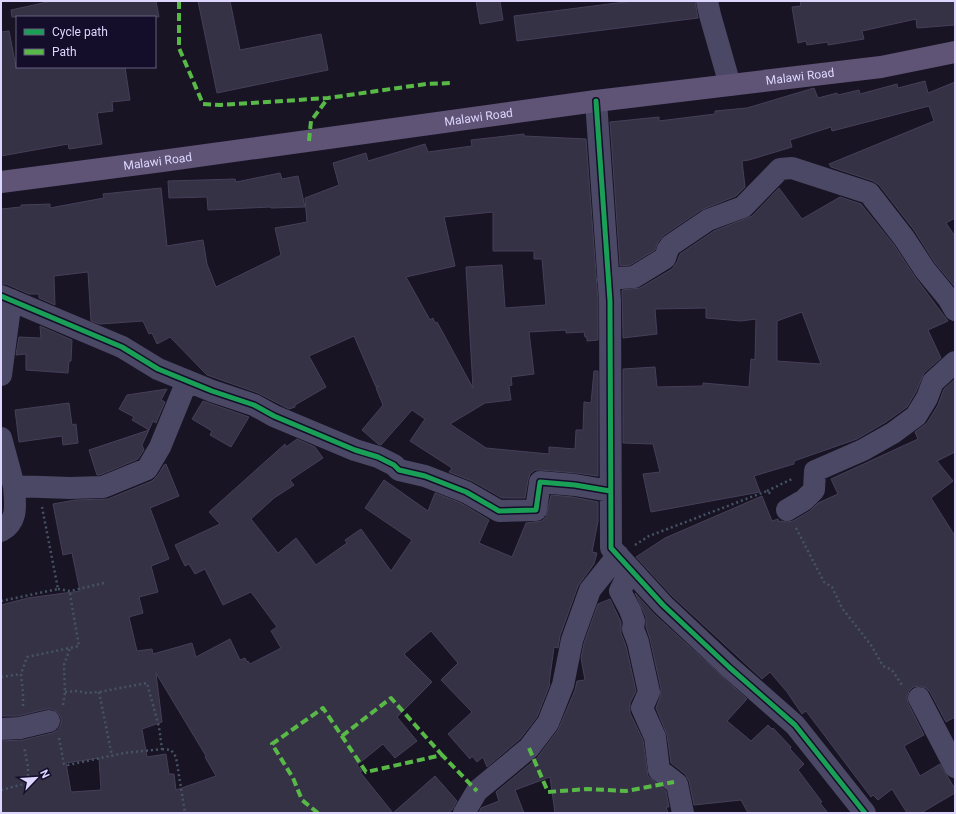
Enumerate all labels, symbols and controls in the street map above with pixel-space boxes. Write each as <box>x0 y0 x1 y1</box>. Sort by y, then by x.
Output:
legend <box>16 16 156 68</box>
text: Cycle path <box>52 25 108 39</box>
text: Path <box>52 45 77 59</box>
street label: Malawi Road <box>765 66 835 88</box>
street label: Malawi Road <box>444 106 514 129</box>
street label: Malawi Road <box>123 150 193 173</box>
north arrow <box>16 758 56 798</box>
text: N <box>37 768 52 780</box>

